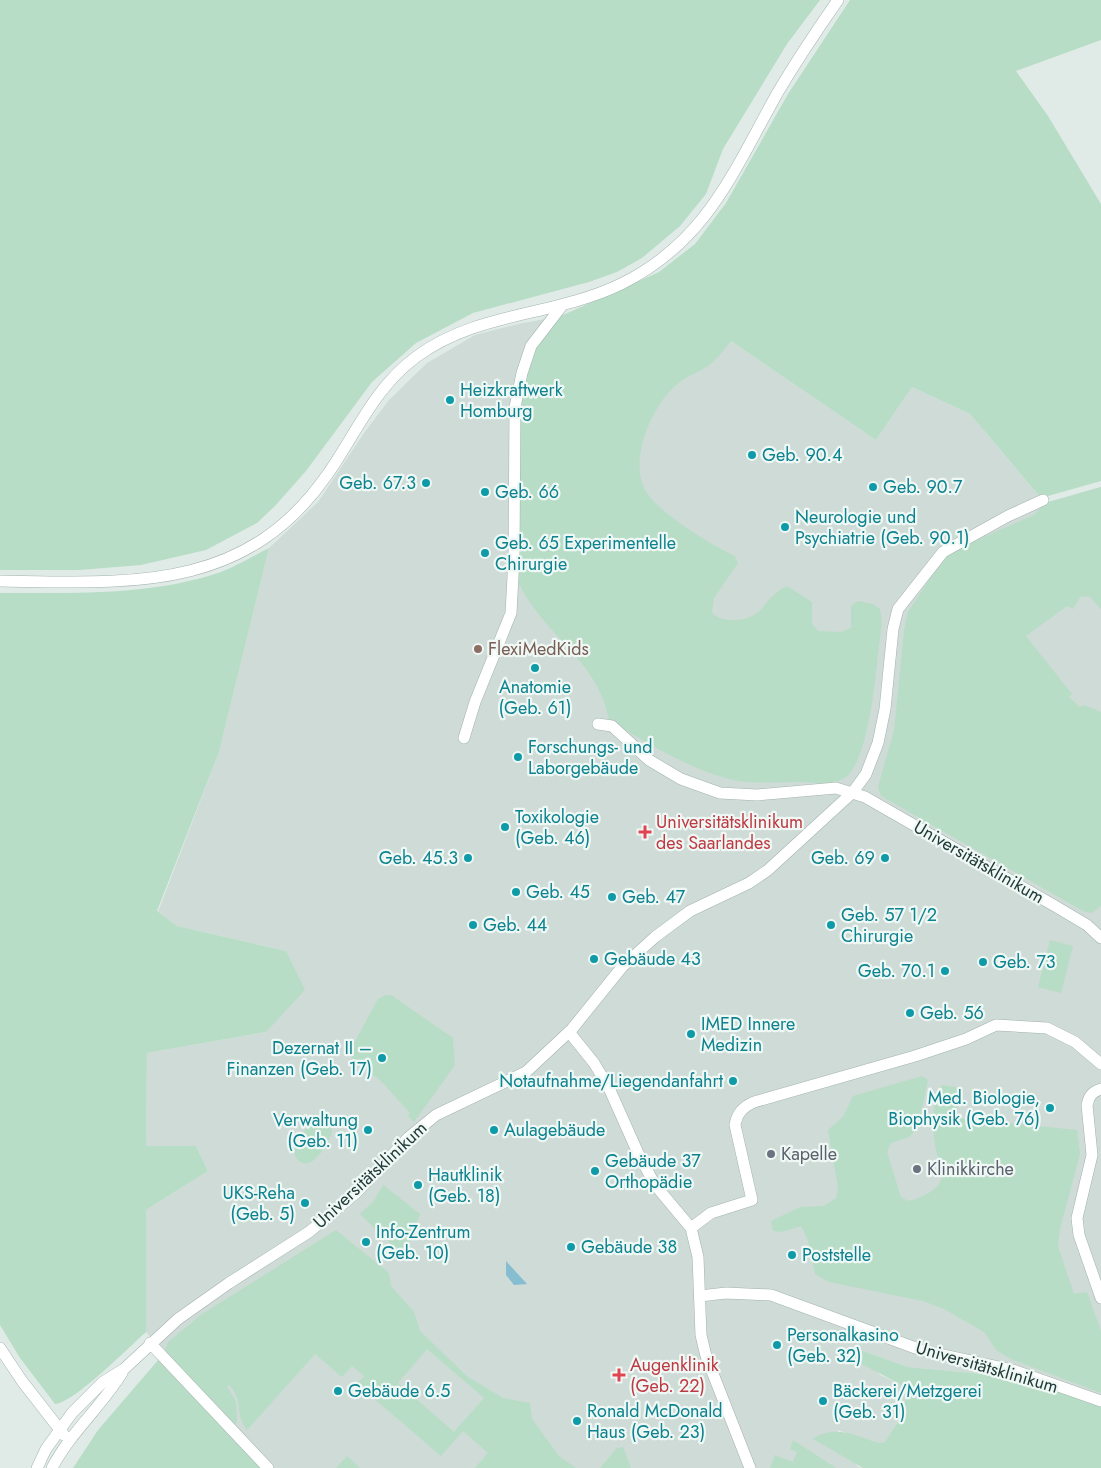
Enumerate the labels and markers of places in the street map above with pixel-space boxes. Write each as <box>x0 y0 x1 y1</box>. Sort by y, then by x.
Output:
place label: Heizkraftwerk Homburg <box>460 377 563 424</box>
marker: Heizkraftwerk Homburg <box>444 394 456 406</box>
place label: Geb. 90.4 <box>762 442 842 468</box>
marker: Geb. 90.4 <box>746 449 758 461</box>
place label: Geb. 67.3 <box>339 470 416 496</box>
place label: Geb. 90.7 <box>883 474 963 500</box>
marker: Geb. 67.3 <box>420 477 432 489</box>
place label: Geb. 66 <box>495 479 559 505</box>
marker: Geb. 90.7 <box>867 481 879 493</box>
marker: Geb. 66 <box>479 486 491 498</box>
place label: Neurologie und Psychiatrie (Geb. 90.1) <box>795 504 970 551</box>
marker: Neurologie und Psychiatrie (Geb. 90.1) <box>779 521 791 533</box>
place label: Geb. 65 Experimentelle Chirurgie <box>495 530 676 577</box>
marker: Geb. 65 Experimentelle Chirurgie <box>479 547 491 559</box>
place label: FlexiMedKids <box>488 636 589 662</box>
marker: FlexiMedKids <box>472 643 484 655</box>
marker: Anatomie (Geb. 61) <box>529 662 541 674</box>
place label: Anatomie (Geb. 61) <box>498 674 572 721</box>
place label: Forschungs- und Laborgebäude <box>528 734 653 781</box>
marker: Forschungs- und Laborgebäude <box>512 751 524 763</box>
place label: Toxikologie (Geb. 46) <box>515 804 599 851</box>
place label: Universitätsklinikum des Saarlandes <box>656 809 803 856</box>
marker: Toxikologie (Geb. 46) <box>499 821 511 833</box>
marker: Universitätsklinikum des Saarlandes <box>638 825 652 839</box>
place label: Geb. 45.3 <box>379 845 458 871</box>
place label: Geb. 69 <box>811 845 875 871</box>
marker: Geb. 45.3 <box>462 852 474 864</box>
marker: Geb. 69 <box>879 852 891 864</box>
place label: Geb. 45 <box>526 879 590 905</box>
place label: Geb. 47 <box>622 884 686 910</box>
marker: Geb. 45 <box>510 886 522 898</box>
marker: Geb. 47 <box>606 891 618 903</box>
place label: Geb. 57 1/2 Chirurgie <box>841 902 937 949</box>
place label: Geb. 44 <box>483 912 547 938</box>
marker: Geb. 44 <box>467 919 479 931</box>
marker: Geb. 57 1/2 Chirurgie <box>825 919 837 931</box>
place label: Gebäude 43 <box>604 946 701 972</box>
place label: Geb. 73 <box>993 949 1056 975</box>
marker: Gebäude 43 <box>588 953 600 965</box>
marker: Geb. 73 <box>977 956 989 968</box>
place label: Geb. 70.1 <box>858 958 935 984</box>
marker: Geb. 70.1 <box>939 965 951 977</box>
place label: Geb. 56 <box>920 1000 984 1026</box>
marker: Geb. 56 <box>904 1007 916 1019</box>
place label: IMED Innere Medizin <box>701 1011 795 1058</box>
marker: IMED Innere Medizin <box>685 1028 697 1040</box>
place label: Dezernat II – Finanzen (Geb. 17) <box>227 1035 372 1082</box>
marker: Dezernat II – Finanzen (Geb. 17) <box>376 1052 388 1064</box>
place label: Notaufnahme/Liegendanfahrt <box>499 1068 724 1094</box>
marker: Notaufnahme/Liegendanfahrt <box>727 1075 739 1087</box>
place label: Med. Biologie, Biophysik (Geb. 76) <box>888 1085 1040 1132</box>
marker: Med. Biologie, Biophysik (Geb. 76) <box>1044 1102 1056 1114</box>
place label: Verwaltung (Geb. 11) <box>273 1107 358 1154</box>
place label: Aulagebäude <box>504 1117 605 1143</box>
marker: Verwaltung (Geb. 11) <box>362 1124 374 1136</box>
marker: Aulagebäude <box>488 1124 500 1136</box>
place label: Kapelle <box>781 1141 837 1167</box>
place label: Gebäude 37 Orthopädie <box>605 1148 701 1195</box>
marker: Kapelle <box>765 1148 777 1160</box>
place label: Klinikkirche <box>927 1156 1014 1182</box>
place label: Hautklinik (Geb. 18) <box>428 1162 502 1209</box>
marker: Klinikkirche <box>911 1163 923 1175</box>
marker: Gebäude 37 Orthopädie <box>589 1165 601 1177</box>
marker: Hautklinik (Geb. 18) <box>412 1179 424 1191</box>
place label: UKS-Reha (Geb. 5) <box>222 1180 295 1227</box>
marker: UKS-Reha (Geb. 5) <box>299 1197 311 1209</box>
place label: Info-Zentrum (Geb. 10) <box>376 1219 471 1266</box>
place label: Gebäude 38 <box>581 1234 677 1260</box>
marker: Info-Zentrum (Geb. 10) <box>360 1236 372 1248</box>
marker: Gebäude 38 <box>565 1241 577 1253</box>
place label: Poststelle <box>802 1242 871 1268</box>
marker: Poststelle <box>786 1249 798 1261</box>
place label: Personalkasino (Geb. 32) <box>787 1322 899 1369</box>
marker: Personalkasino (Geb. 32) <box>771 1339 783 1351</box>
place label: Augenklinik (Geb. 22) <box>630 1352 719 1399</box>
marker: Augenklinik (Geb. 22) <box>612 1368 626 1382</box>
place label: Gebäude 6.5 <box>348 1378 451 1404</box>
place label: Bäckerei/Metzgerei (Geb. 31) <box>833 1378 982 1425</box>
marker: Gebäude 6.5 <box>332 1385 344 1397</box>
marker: Bäckerei/Metzgerei (Geb. 31) <box>817 1395 829 1407</box>
place label: Ronald McDonald Haus (Geb. 23) <box>587 1398 723 1445</box>
marker: Ronald McDonald Haus (Geb. 23) <box>571 1415 583 1427</box>

